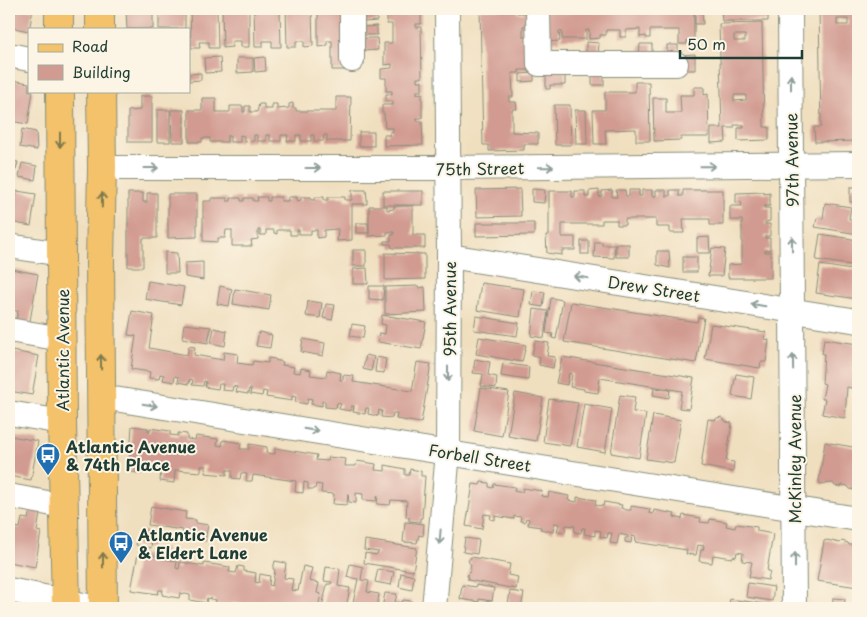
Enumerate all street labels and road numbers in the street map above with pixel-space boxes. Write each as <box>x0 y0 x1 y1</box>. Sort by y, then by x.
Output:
street label: 97th Avenue <box>778 112 804 207</box>
street label: 75th Street <box>436 155 525 181</box>
street label: 95th Avenue <box>437 261 461 357</box>
street label: Drew Street <box>606 269 702 307</box>
street label: Atlantic Avenue <box>50 288 74 411</box>
street label: McKinley Avenue <box>782 394 806 524</box>
street label: Forbell Street <box>427 437 533 477</box>

